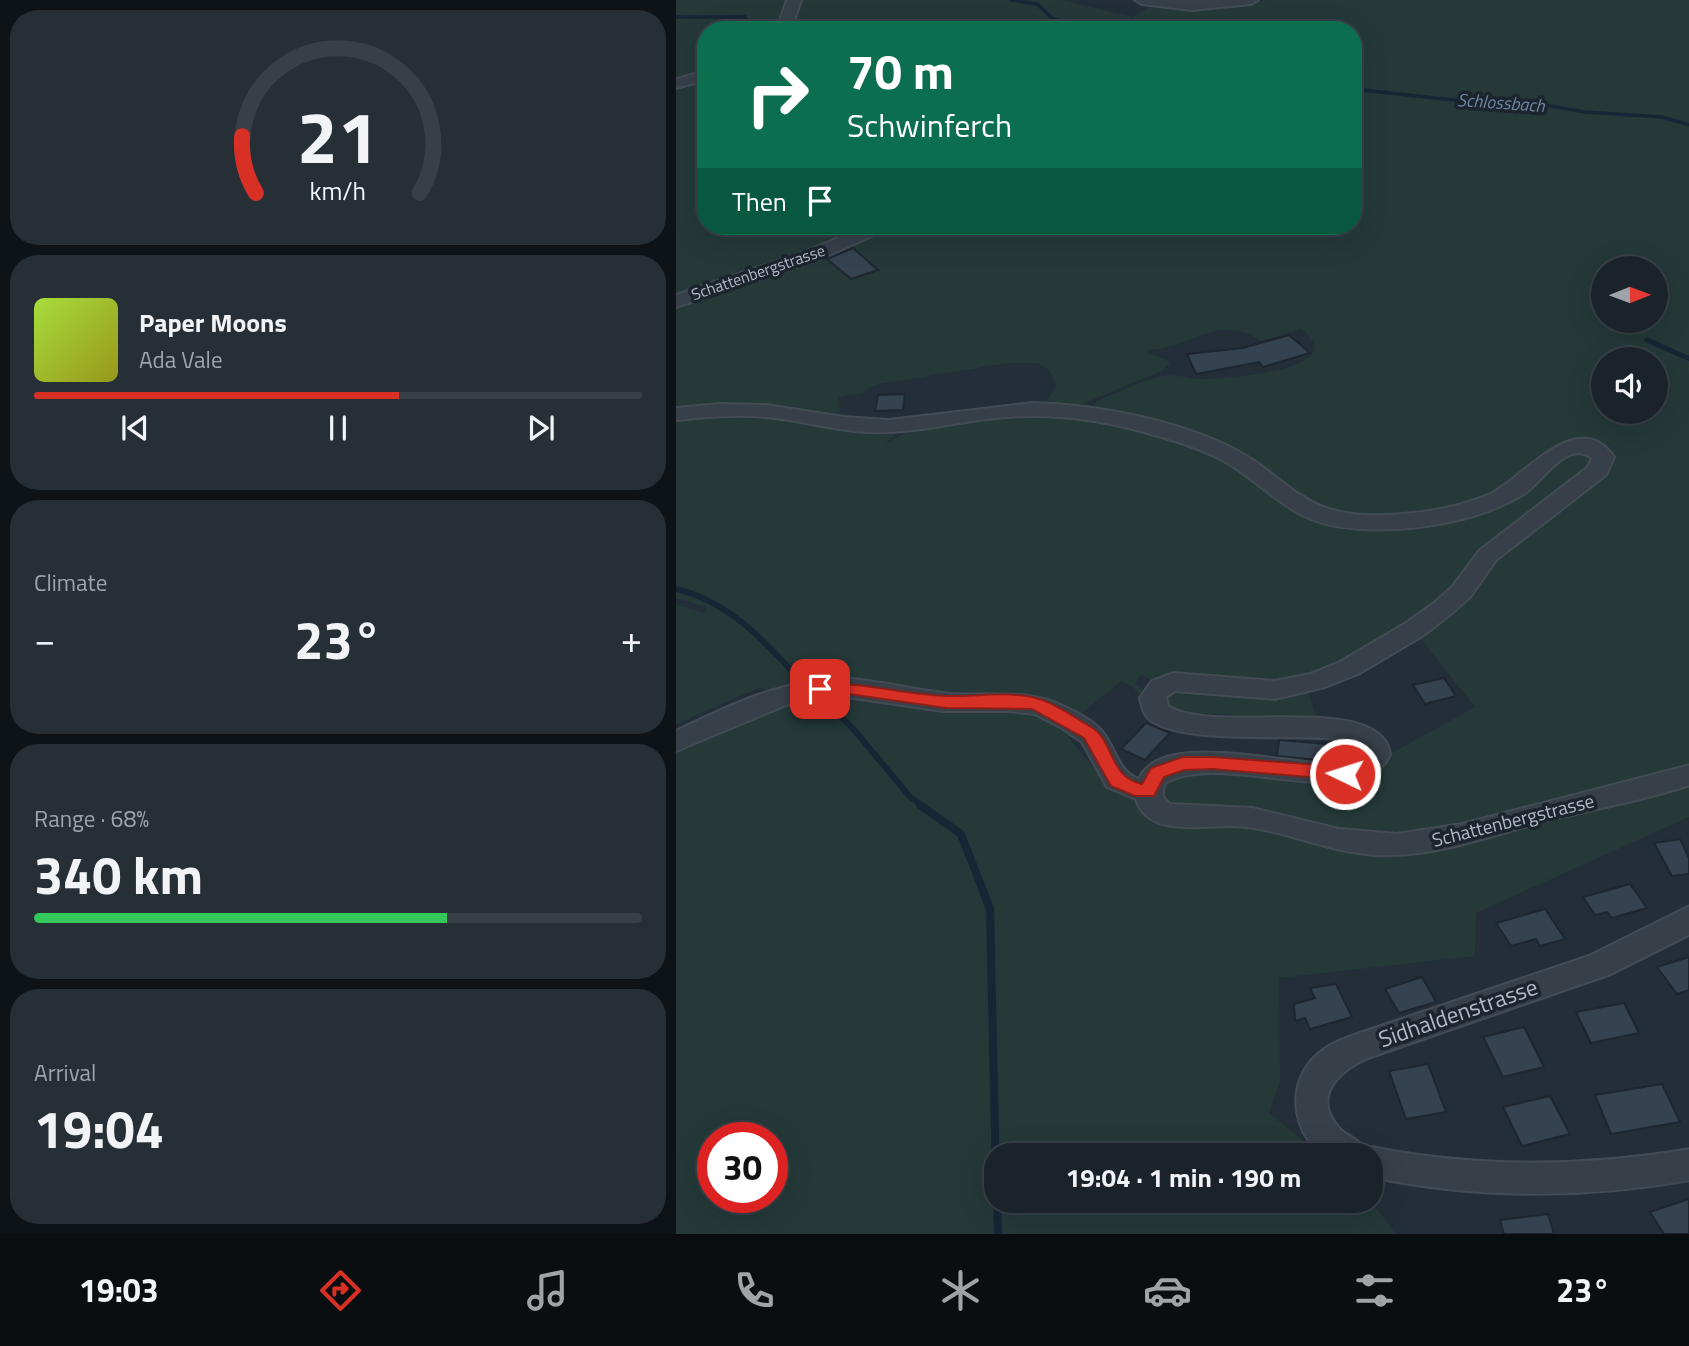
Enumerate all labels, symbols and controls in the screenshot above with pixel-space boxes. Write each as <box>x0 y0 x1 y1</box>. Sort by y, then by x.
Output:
text: 70 m <box>847 33 954 108</box>
icon: right <box>732 49 823 140</box>
text: 21 <box>297 82 379 192</box>
water label: Schlossbach <box>1456 86 1547 119</box>
text: Schwinferch <box>847 101 1012 149</box>
text: km/h <box>310 172 366 210</box>
text: Then <box>732 182 787 221</box>
icon: arrive <box>801 182 839 220</box>
street label: Schattenbergstrasse <box>688 238 828 306</box>
north arrow <box>1591 256 1668 332</box>
map controls <box>1591 256 1668 424</box>
text: Paper Moons <box>139 303 287 342</box>
text: Ada Vale <box>139 342 223 377</box>
button: sound <box>1591 347 1668 424</box>
icon: previous <box>116 409 154 447</box>
icon: pause <box>319 409 357 447</box>
icon: next <box>522 409 560 447</box>
text: Climate <box>34 565 107 600</box>
text: 23° <box>294 600 382 679</box>
text: − <box>34 610 55 668</box>
text: + <box>621 610 642 668</box>
pin <box>790 659 850 719</box>
icon: arrive <box>801 670 839 708</box>
position arrow <box>1308 737 1382 811</box>
street label: Schattenbergstrasse <box>1429 785 1597 854</box>
text: Range · 68% <box>34 801 149 836</box>
text: 340 km <box>34 835 203 914</box>
street label: Sidhaldenstrasse <box>1374 969 1542 1056</box>
text: Arrival <box>34 1055 96 1090</box>
text: 19:04 <box>34 1089 164 1168</box>
speed limit sign: 30 <box>697 1122 788 1213</box>
text: 19:04 · 1 min · 190 m <box>1066 1158 1301 1197</box>
text: 19:03 <box>79 1266 159 1314</box>
icon: directions <box>316 1266 365 1315</box>
icon: music <box>523 1266 572 1315</box>
icon: phone <box>730 1266 779 1315</box>
icon: climate <box>936 1266 985 1315</box>
icon: car <box>1143 1266 1192 1315</box>
icon: filters <box>1350 1266 1399 1315</box>
text: 23° <box>1556 1266 1610 1314</box>

